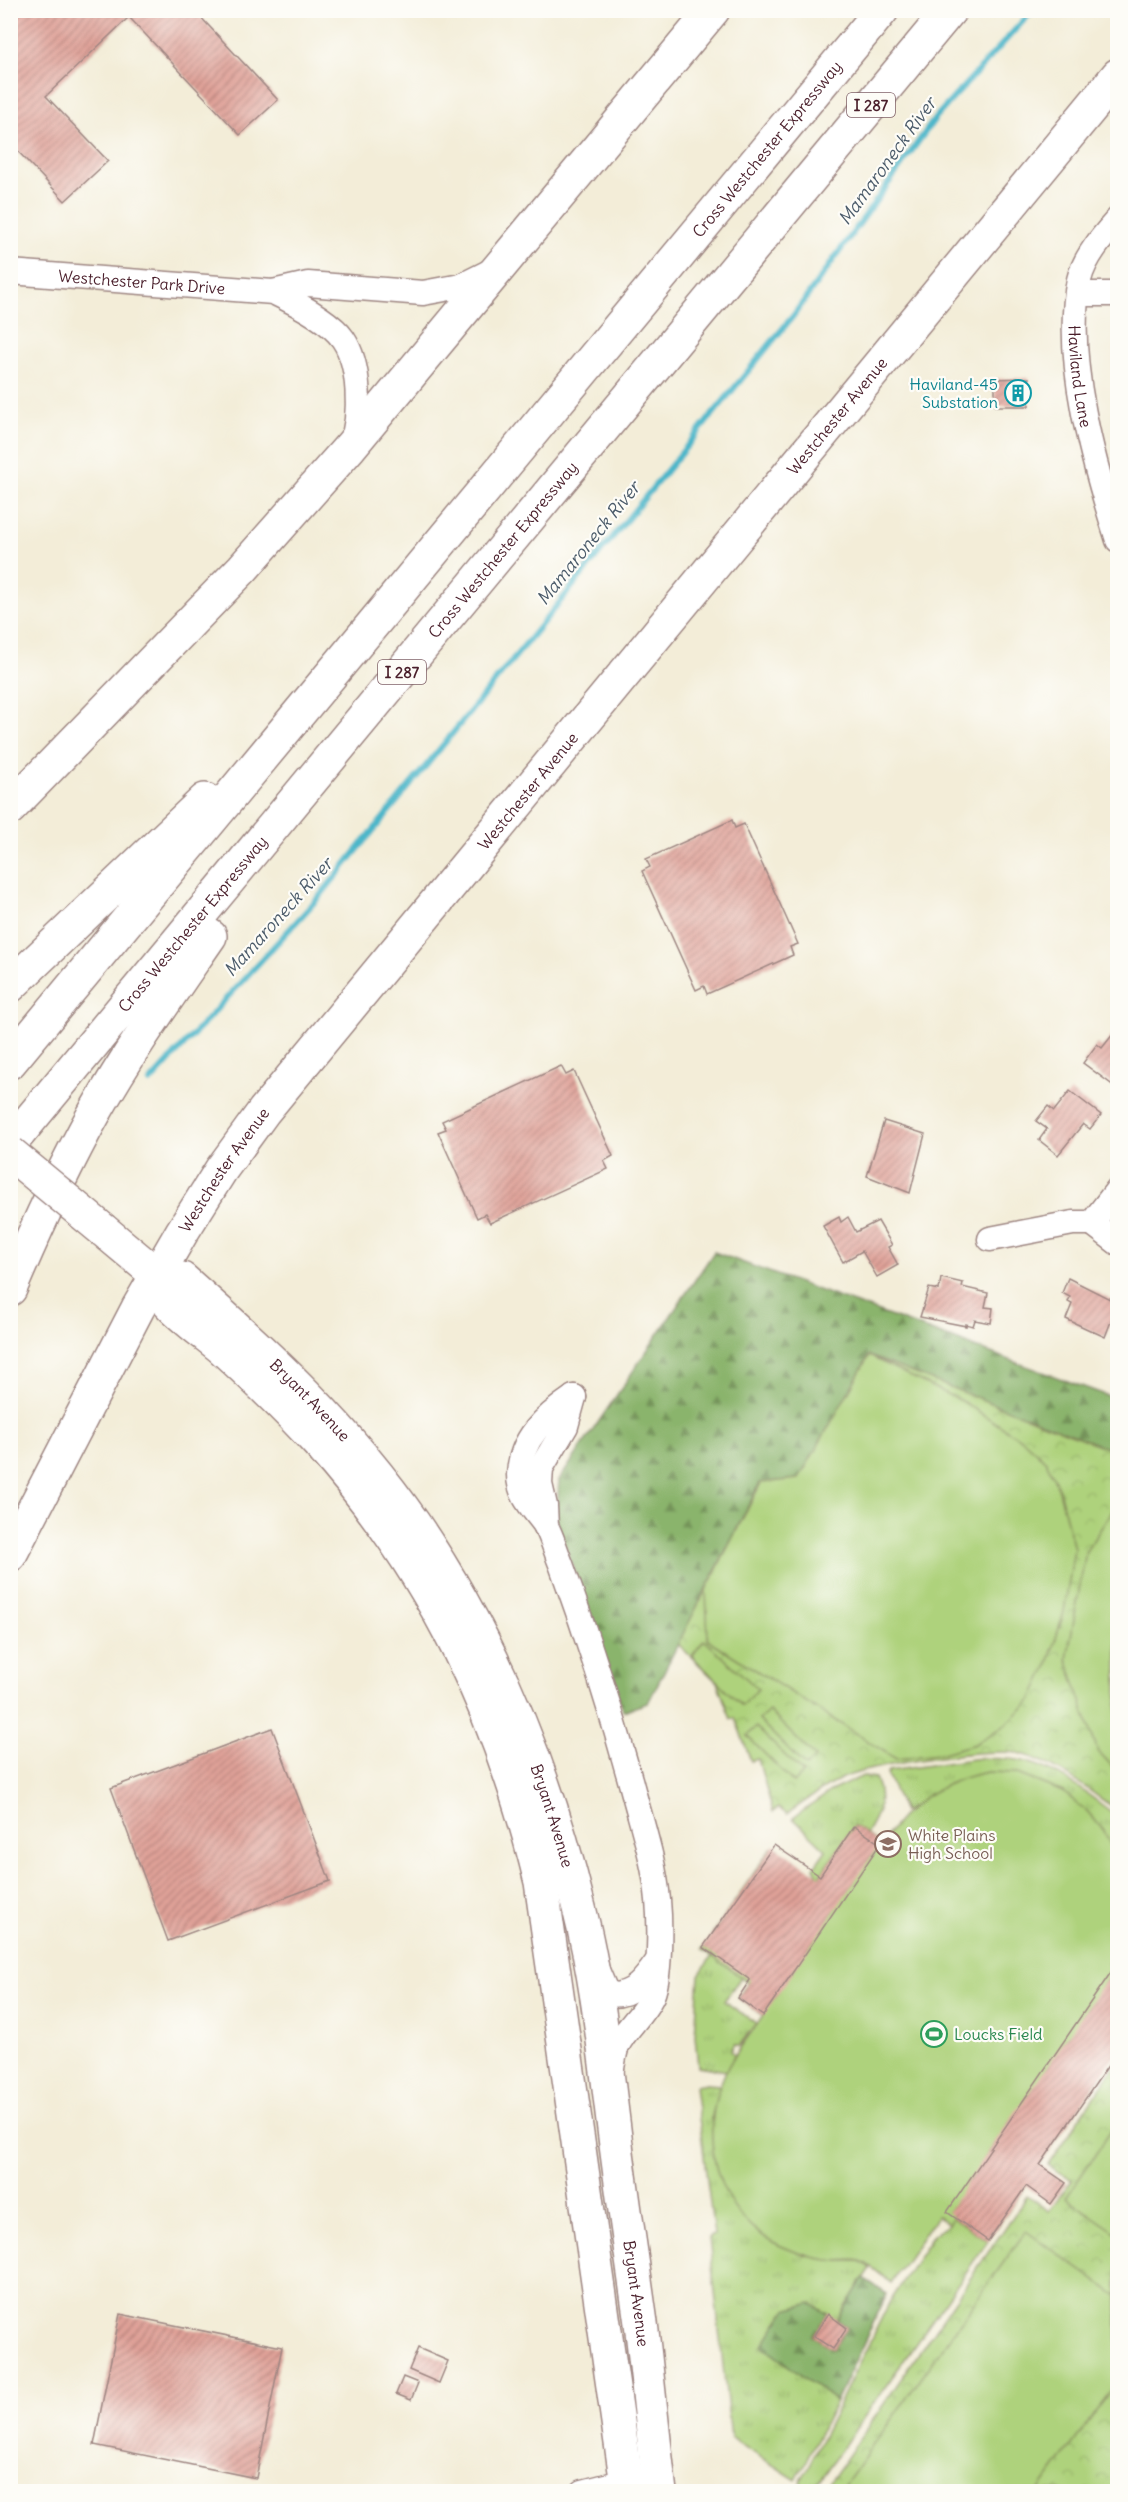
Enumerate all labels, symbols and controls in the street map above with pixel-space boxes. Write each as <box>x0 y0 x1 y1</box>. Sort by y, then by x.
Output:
street label: Cross Westchester Expressway <box>688 57 846 241</box>
water label: Mamaroneck River <box>833 91 943 229</box>
road number: I 287 <box>847 93 895 117</box>
street label: Westchester Park Drive <box>57 266 226 298</box>
street label: Haviland Lane <box>1065 325 1097 429</box>
street label: Westchester Avenue <box>783 353 891 479</box>
place label: Haviland-45 Substation <box>910 374 998 412</box>
building icon: Haviland-45 Substation <box>1003 378 1033 408</box>
street label: Cross Westchester Expressway <box>424 457 582 642</box>
water label: Mamaroneck River <box>531 475 646 609</box>
road number: I 287 <box>378 660 426 684</box>
street label: Westchester Avenue <box>474 728 582 854</box>
street label: Cross Westchester Expressway <box>114 831 271 1016</box>
water label: Mamaroneck River <box>219 851 339 981</box>
street label: Westchester Avenue <box>174 1104 273 1236</box>
street label: Bryant Avenue <box>266 1354 355 1445</box>
street label: Bryant Avenue <box>526 1761 578 1870</box>
place label: White Plains High School <box>908 1825 995 1863</box>
school or university icon: White Plains High School <box>873 1829 903 1859</box>
sports icon: Loucks Field <box>919 2019 949 2049</box>
place label: Loucks Field <box>954 2024 1042 2044</box>
street label: Bryant Avenue <box>619 2239 654 2348</box>

